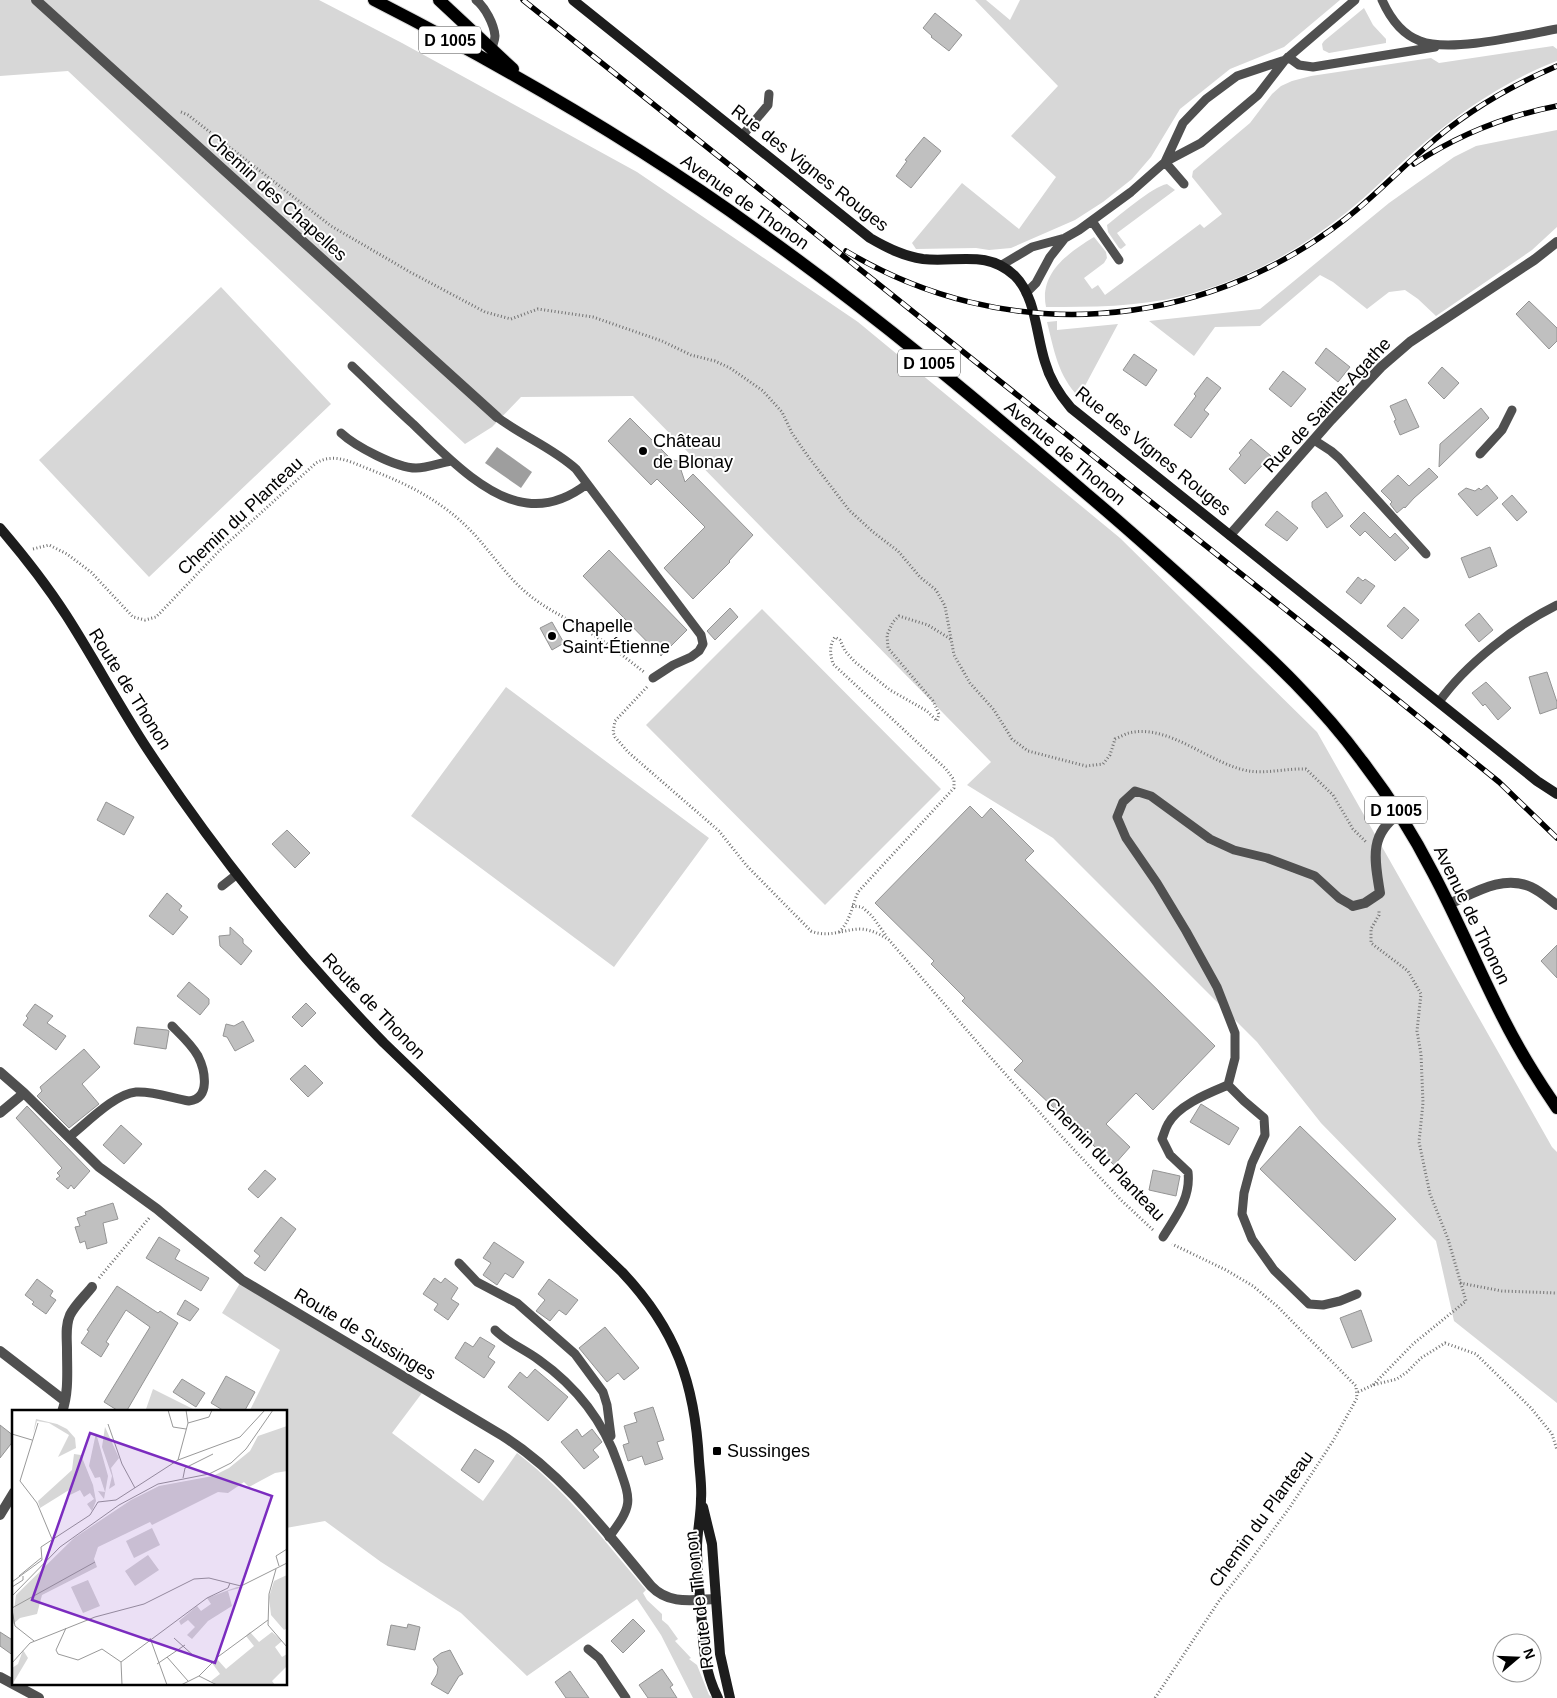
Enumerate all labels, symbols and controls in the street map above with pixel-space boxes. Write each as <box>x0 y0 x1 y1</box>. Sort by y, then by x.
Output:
road number: D 1005 <box>419 26 481 54</box>
street label: Rue des Vignes Rouges <box>727 100 893 236</box>
street label: Chemin des Chapelles <box>203 129 351 265</box>
street label: Avenue de Thonon <box>677 150 813 254</box>
street label: Rue de Sainte-Agathe <box>1259 333 1395 477</box>
road number: D 1005 <box>898 349 960 376</box>
street label: Rue des Vignes Rouges <box>1071 382 1235 520</box>
street label: Avenue de Thonon <box>1001 397 1129 509</box>
place label: Château de Blonay <box>653 431 733 472</box>
marker: Château de Blonay <box>637 445 649 457</box>
street label: Chemin du Planteau <box>174 453 306 579</box>
place label: Chapelle Saint-Étienne <box>562 616 670 657</box>
street label: Route de Thonon <box>85 625 175 753</box>
marker: Chapelle Saint-Étienne <box>546 630 558 642</box>
road number: D 1005 <box>1365 796 1427 824</box>
street label: Avenue de Thonon <box>1430 843 1514 987</box>
street label: Route de Thonon <box>319 949 429 1063</box>
street label: Chemin du Planteau <box>1041 1093 1169 1225</box>
street label: Route de Sussinges <box>291 1284 439 1384</box>
inset map <box>12 1410 288 1686</box>
place label: Sussinges <box>727 1441 810 1461</box>
marker: Sussinges <box>711 1445 723 1457</box>
street label: Chemin du Planteau <box>1205 1447 1317 1591</box>
street label: Route de Thonon <box>681 1530 717 1670</box>
north arrow <box>1492 1633 1542 1683</box>
text: N <box>1520 1646 1539 1661</box>

